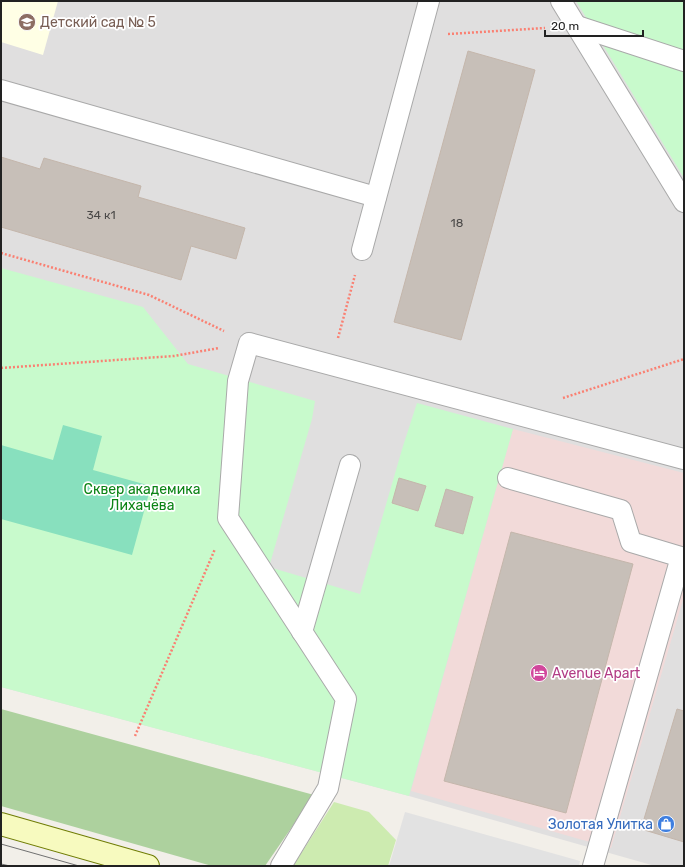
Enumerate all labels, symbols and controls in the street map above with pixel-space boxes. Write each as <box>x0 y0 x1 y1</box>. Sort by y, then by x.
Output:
school or university icon: Детский сад № 5 <box>17 12 37 32</box>
scale bar <box>545 12 643 38</box>
place label: Детский сад № 5 <box>40 14 156 31</box>
text: 20 m <box>551 19 579 33</box>
house number: 34 к1 <box>86 208 116 222</box>
house number: 18 <box>451 216 463 230</box>
park label: Сквер академика Лихачёва <box>84 481 200 514</box>
hotel icon: Avenue Apart <box>529 663 549 683</box>
place label: Avenue Apart <box>552 665 641 682</box>
shop icon: Золотая Улитка <box>656 814 676 834</box>
place label: Золотая Улитка <box>548 816 653 833</box>

